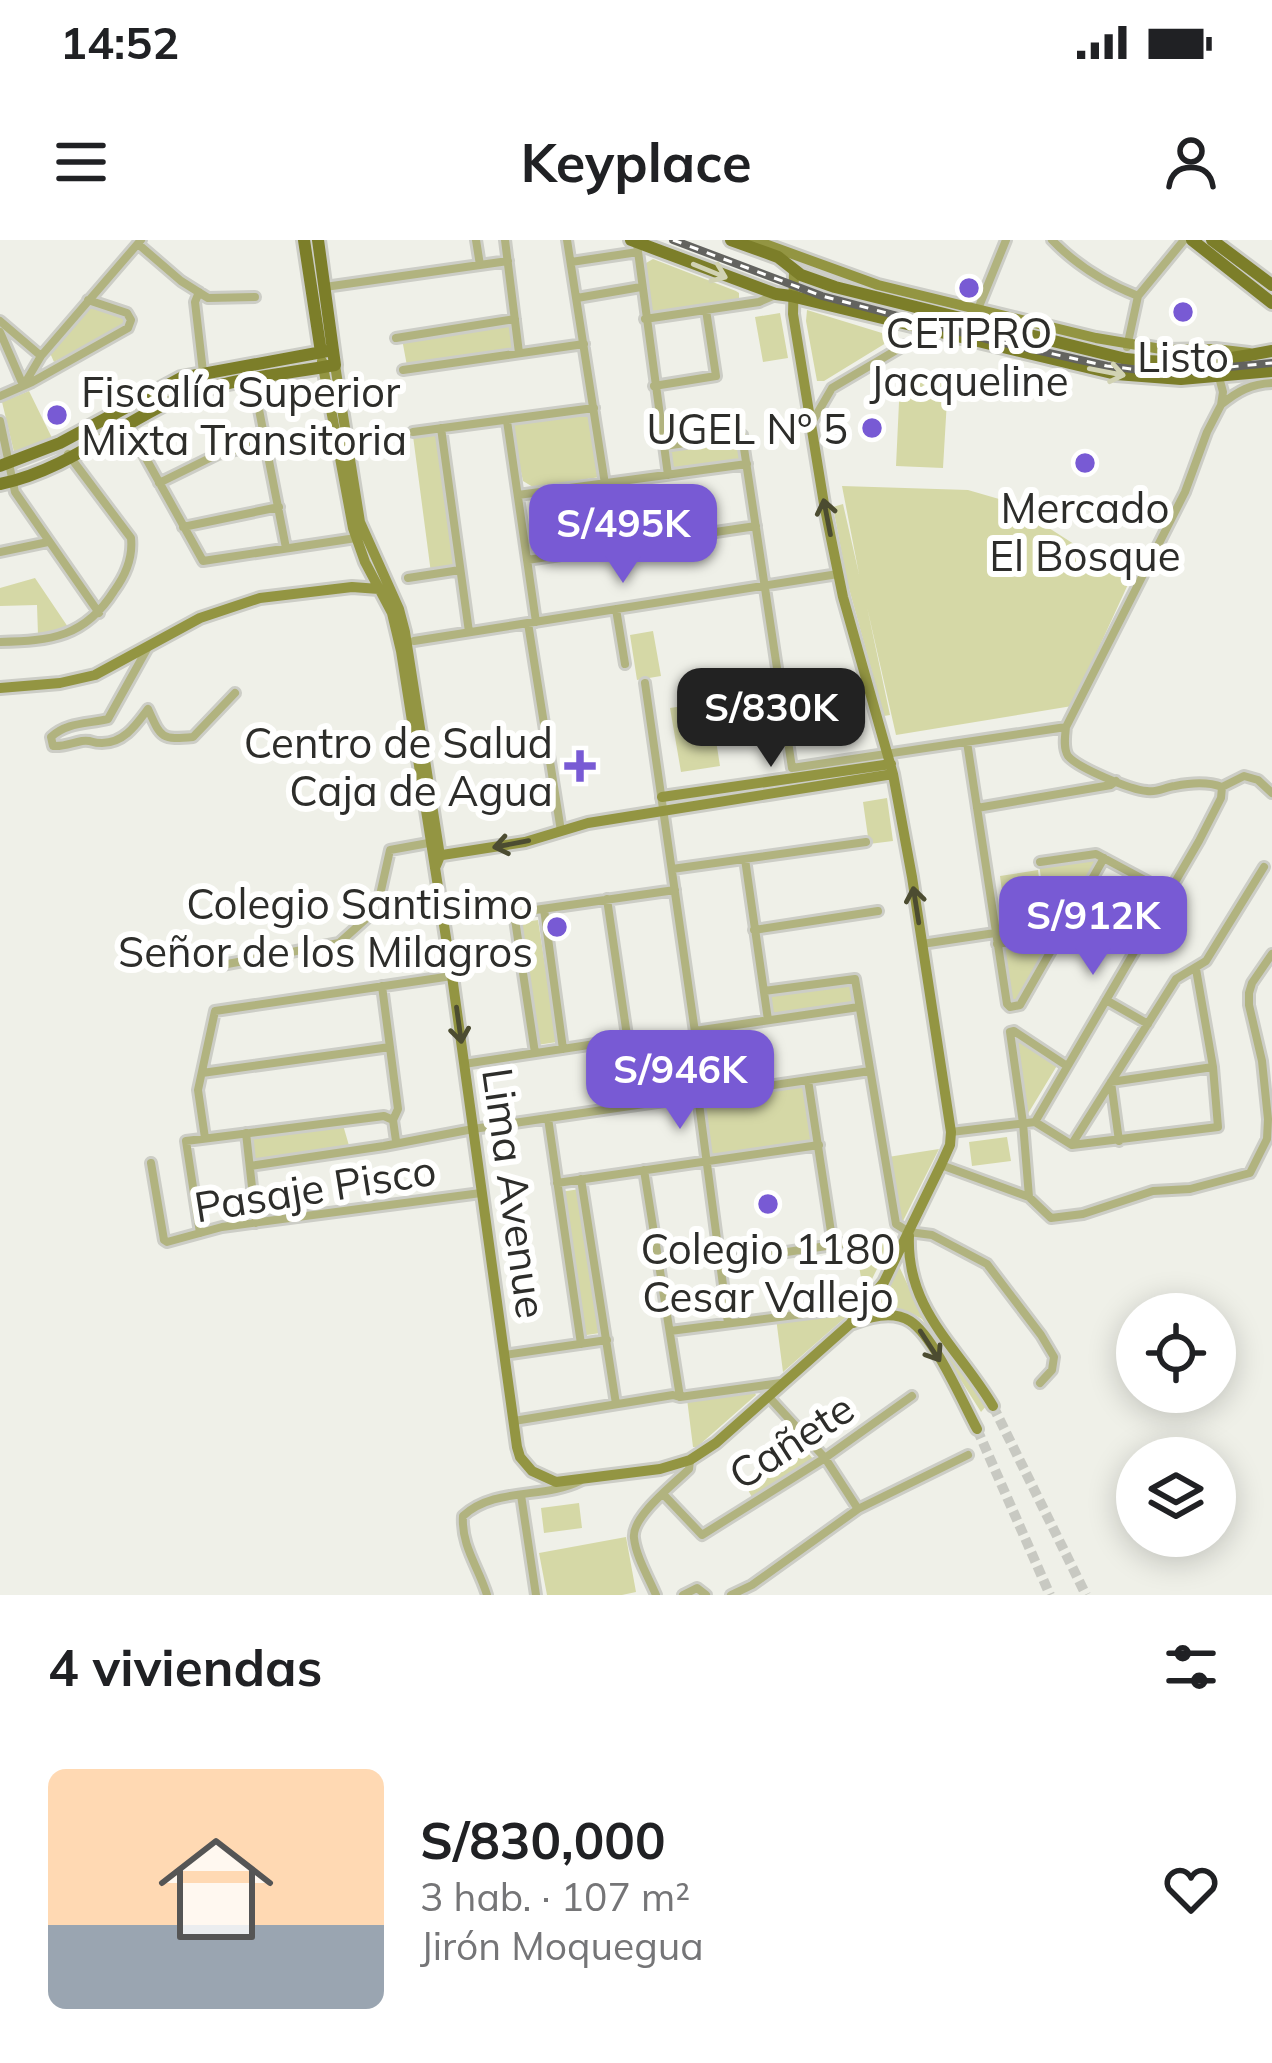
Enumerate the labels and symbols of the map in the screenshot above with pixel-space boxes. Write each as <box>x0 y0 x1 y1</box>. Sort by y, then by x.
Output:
one-way arrow <box>691 262 728 284</box>
marker: CETPRO Jacqueline <box>956 275 982 301</box>
marker: Listo <box>1170 299 1196 325</box>
place label: CETPRO Jacqueline <box>869 306 1069 407</box>
place label: Listo <box>1137 330 1229 383</box>
one-way arrow <box>1087 362 1126 384</box>
place label: Fiscalía Superior Mixta Transitoria <box>81 365 407 466</box>
marker: Fiscalía Superior Mixta Transitoria <box>44 402 70 428</box>
place label: UGEL Nº 5 <box>646 402 848 455</box>
marker: UGEL Nº 5 <box>859 415 885 441</box>
marker: Mercado El Bosque <box>1072 450 1098 476</box>
place label: Mercado El Bosque <box>989 481 1181 582</box>
pin: S/495K <box>525 484 721 586</box>
one-way arrow <box>814 499 837 537</box>
pin: S/830K <box>673 668 869 770</box>
place label: Centro de Salud Caja de Agua <box>244 716 553 817</box>
marker: Centro de Salud Caja de Agua <box>564 750 596 782</box>
one-way arrow <box>493 834 532 856</box>
pin: S/912K <box>995 876 1191 978</box>
place label: Colegio Santisimo Señor de los Milagros <box>118 877 533 978</box>
one-way arrow <box>904 887 927 926</box>
marker: Colegio Santisimo Señor de los Milagros <box>544 914 570 940</box>
one-way arrow <box>448 1005 471 1044</box>
pin: S/946K <box>582 1030 778 1132</box>
street label: Lima Avenue <box>471 1064 559 1322</box>
street label: Pasaje Pisco <box>190 1143 440 1233</box>
marker: Colegio 1180 Cesar Vallejo <box>755 1191 781 1217</box>
place label: Colegio 1180 Cesar Vallejo <box>640 1222 896 1323</box>
one-way arrow <box>918 1329 943 1363</box>
street label: Cañete <box>719 1381 863 1501</box>

